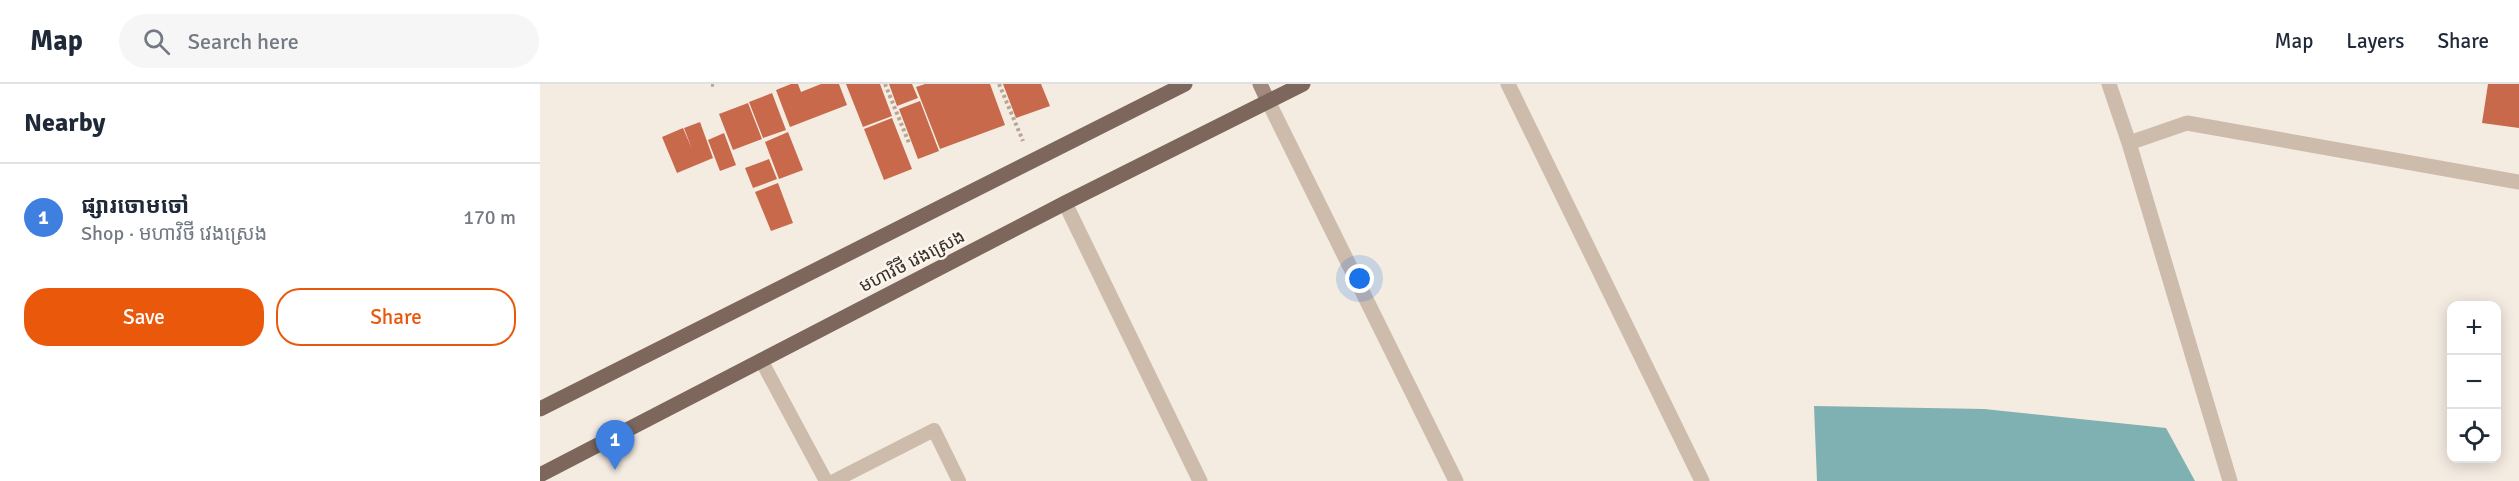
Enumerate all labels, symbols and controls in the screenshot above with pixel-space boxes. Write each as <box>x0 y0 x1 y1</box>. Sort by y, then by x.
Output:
search box <box>119 14 539 68</box>
text: Map <box>30 24 83 58</box>
icon: search <box>140 25 173 58</box>
text: Search here <box>188 28 299 55</box>
text: Map <box>2275 28 2313 54</box>
text: Layers <box>2346 28 2404 54</box>
text: Share <box>2437 28 2489 54</box>
text: Nearby <box>24 107 105 139</box>
text: ផ្សារចោមចៅ <box>81 192 189 219</box>
text: 1 <box>38 205 49 230</box>
text: 170 m <box>463 205 516 230</box>
text: Shop · មហាវិថី វេងស្រេង <box>81 221 267 246</box>
street label: មហាវិថី វេងស្រេង <box>855 224 968 297</box>
your location <box>1345 264 1374 293</box>
button: Save <box>24 288 264 346</box>
button: Share <box>276 288 516 346</box>
map controls <box>2447 301 2501 463</box>
button: + <box>2447 301 2501 355</box>
button: − <box>2447 355 2501 409</box>
button: locate <box>2447 409 2501 463</box>
pin: 1 <box>596 420 634 470</box>

